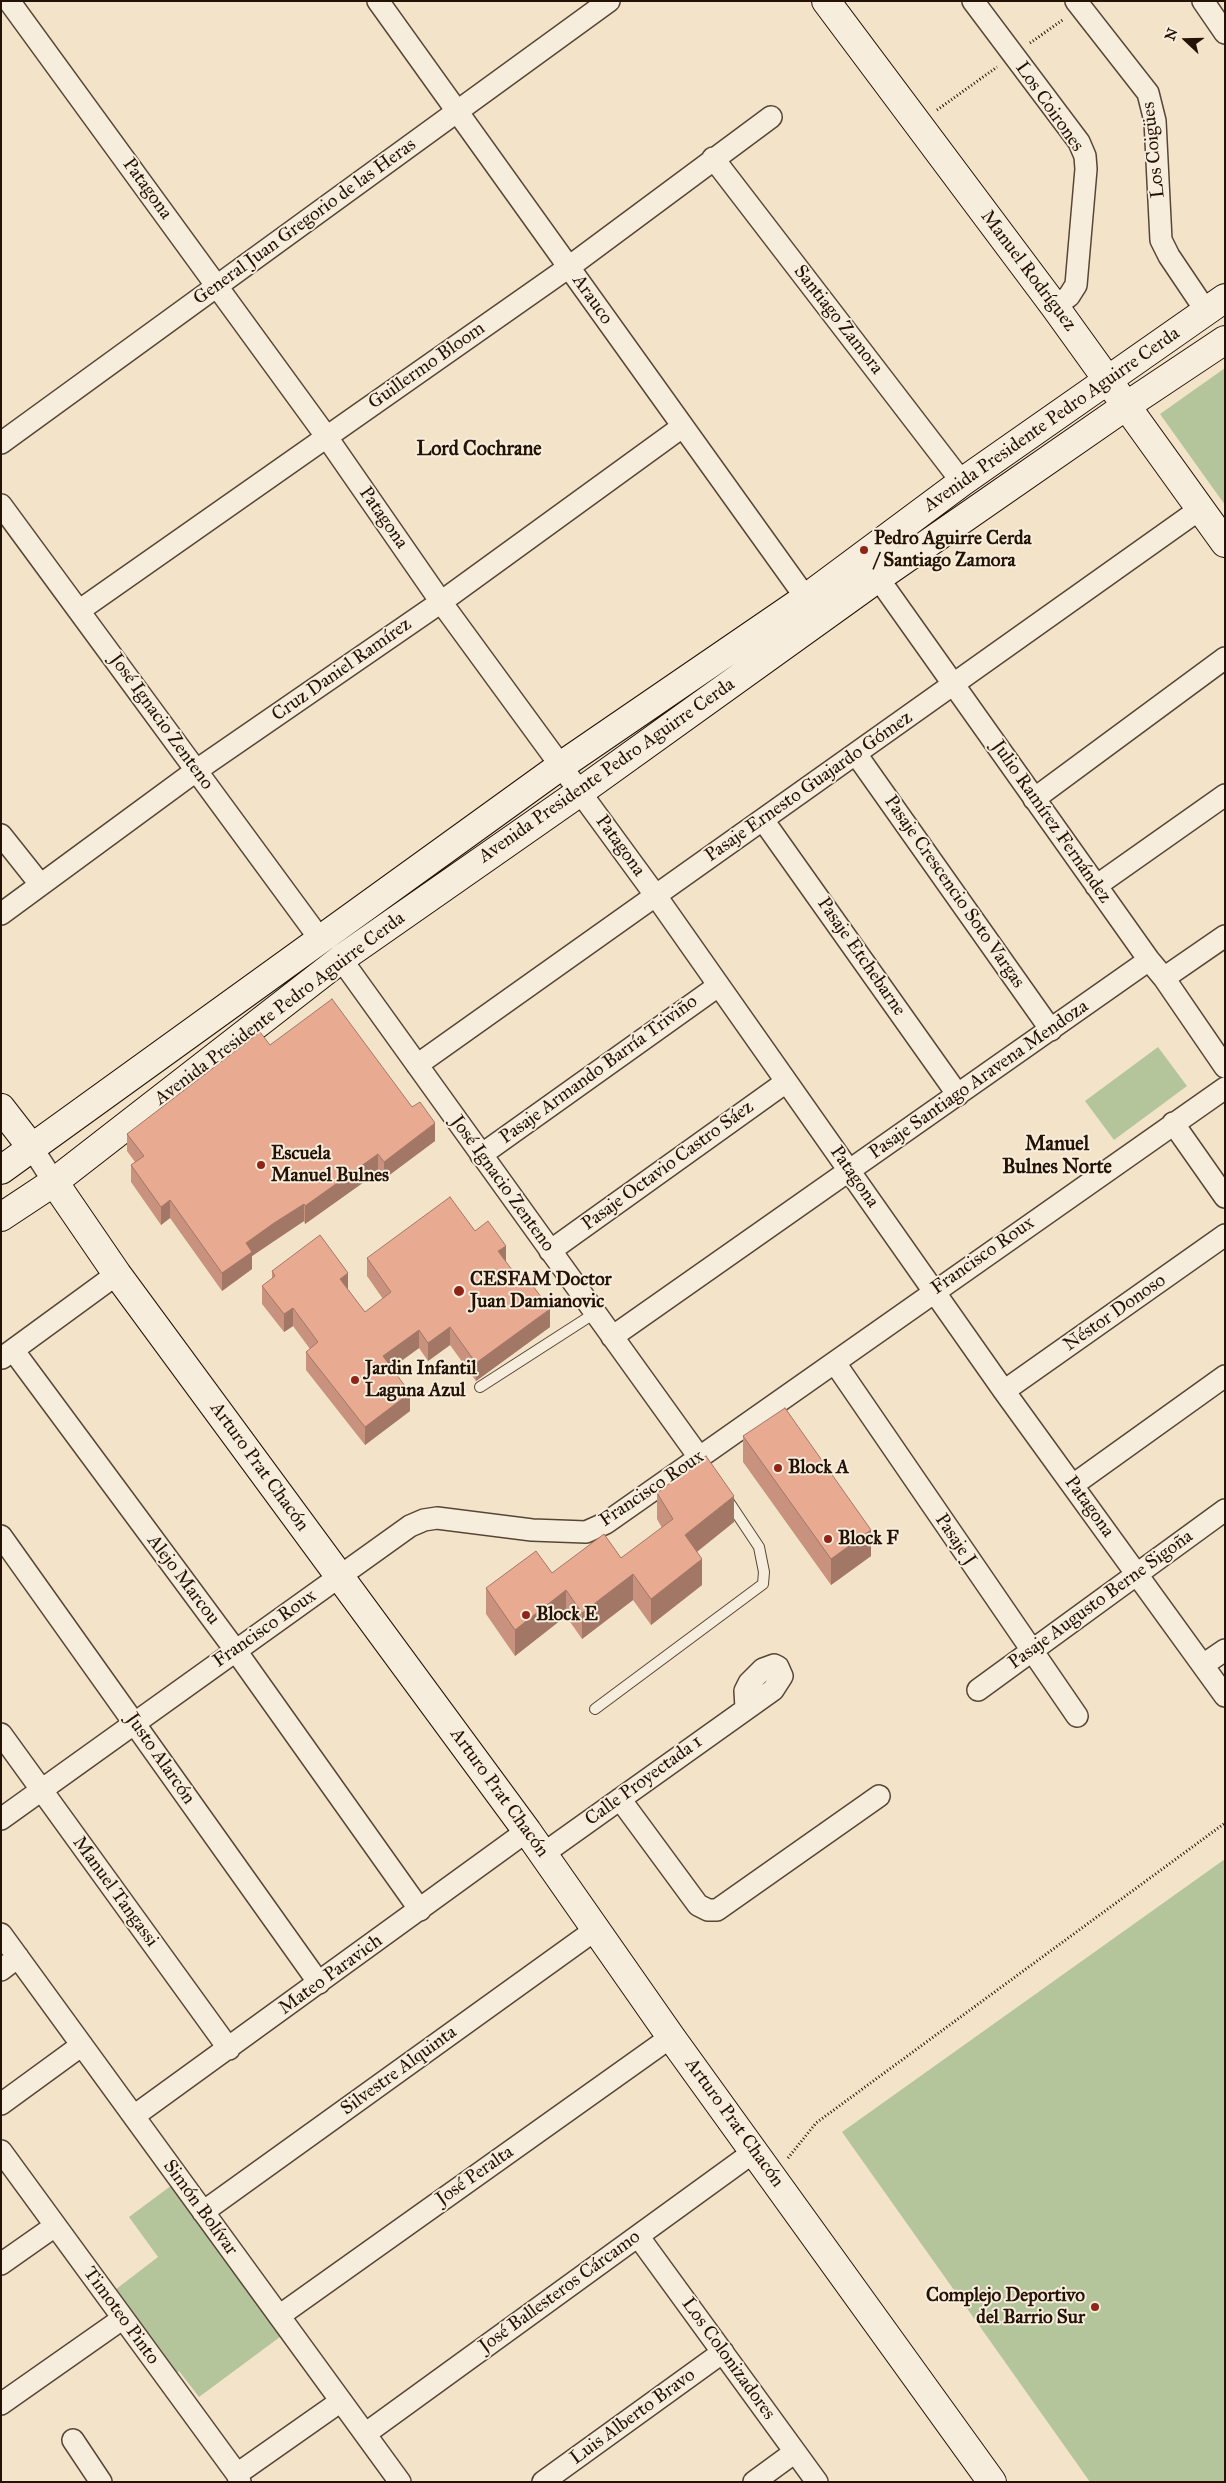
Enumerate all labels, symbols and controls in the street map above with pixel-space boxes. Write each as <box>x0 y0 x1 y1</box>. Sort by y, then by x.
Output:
north arrow <box>1161 15 1211 65</box>
text: N <box>1161 26 1182 43</box>
street label: Los Coirones <box>1010 58 1088 156</box>
street label: Los Coigües <box>1138 101 1170 199</box>
street label: General Juan Gregorio de las Heras <box>189 134 421 310</box>
street label: Patagona <box>117 154 177 224</box>
street label: Manuel Rodríguez <box>975 206 1081 336</box>
street label: Santiago Zamora <box>788 261 888 379</box>
street label: Arauco <box>567 271 617 329</box>
street label: Guillermo Bloom <box>364 317 490 415</box>
street label: Avenida Presidente Pedro Aguirre Cerda <box>919 322 1185 518</box>
district label: Lord Cochrane <box>416 438 542 462</box>
street label: Patagona <box>354 483 412 553</box>
place label: Pedro Aguirre Cerda / Santiago Zamora <box>874 528 1031 572</box>
marker: Pedro Aguirre Cerda / Santiago Zamora <box>858 544 870 556</box>
street label: Cruz Daniel Ramírez <box>268 613 416 727</box>
street label: José Ignacio Zenteno <box>104 650 218 794</box>
street label: Avenida Presidente Pedro Aguirre Cerda <box>474 673 740 869</box>
street label: Pasaje Ernesto Guajardo Gómez <box>701 707 917 867</box>
street label: Julio Ramírez Fernández <box>986 736 1116 908</box>
street label: Pasaje Crescencio Soto Vargas <box>879 791 1029 993</box>
street label: Patagona <box>590 811 650 881</box>
street label: Pasaje Etchebarne <box>812 893 910 1021</box>
street label: Avenida Presidente Pedro Aguirre Cerda <box>150 907 410 1111</box>
street label: Pasaje Armando Barría Triviño <box>496 991 702 1149</box>
street label: Pasaje Santiago Aravena Mendoza <box>865 995 1093 1165</box>
street label: Pasaje Octavio Castro Sáez <box>578 1096 758 1236</box>
street label: José Ignacio Zenteno <box>445 1112 559 1256</box>
district label: Manuel Bulnes Norte <box>1002 1133 1112 1180</box>
street label: Patagona <box>825 1142 883 1212</box>
place label: Escuela Manuel Bulnes <box>271 1143 389 1187</box>
marker: Escuela Manuel Bulnes <box>255 1159 267 1171</box>
street label: Francisco Roux <box>927 1212 1039 1300</box>
place label: CESFAM Doctor Juan Damianovic <box>470 1269 612 1313</box>
street label: Néstor Donoso <box>1059 1269 1171 1357</box>
marker: CESFAM Doctor Juan Damianovic <box>452 1284 466 1298</box>
place label: Jardin Infantil Laguna Azul <box>365 1358 477 1402</box>
marker: Jardin Infantil Laguna Azul <box>349 1374 361 1386</box>
street label: Arturo Prat Chacón <box>205 1398 313 1536</box>
street label: Francisco Roux <box>596 1446 708 1532</box>
place label: Block A <box>788 1457 849 1479</box>
marker: Block A <box>772 1462 784 1474</box>
street label: Patagona <box>1059 1472 1119 1542</box>
street label: Pasaje J <box>929 1510 981 1570</box>
street label: Pasaje Augusto Berne Sigoña <box>1004 1525 1198 1675</box>
place label: Block F <box>838 1528 899 1550</box>
street label: Alejo Marcou <box>142 1531 224 1629</box>
marker: Block F <box>822 1533 834 1545</box>
street label: Francisco Roux <box>209 1585 321 1673</box>
place label: Block E <box>536 1604 598 1626</box>
marker: Block E <box>520 1609 532 1621</box>
street label: Justo Alarcón <box>120 1709 200 1809</box>
street label: Arturo Prat Chacón <box>445 1724 553 1862</box>
street label: Calle Proyectada 1 <box>581 1731 707 1831</box>
street label: Manuel Tangassi <box>67 1832 163 1952</box>
street label: Mateo Paravich <box>275 1930 387 2020</box>
street label: Silvestre Alquinta <box>337 2021 461 2121</box>
street label: Arturo Prat Chacón <box>680 2054 788 2192</box>
street label: José Peralta <box>432 2141 518 2211</box>
street label: Simón Bolívar <box>158 2156 242 2260</box>
street label: José Ballesteros Cárcamo <box>475 2226 645 2358</box>
street label: Timoteo Pinto <box>78 2263 164 2369</box>
place label: Complejo Deportivo del Barrio Sur <box>926 2285 1085 2329</box>
street label: Los Colonizadores <box>676 2293 780 2425</box>
marker: Complejo Deportivo del Barrio Sur <box>1089 2301 1101 2313</box>
street label: Luis Alberto Bravo <box>566 2364 700 2470</box>

